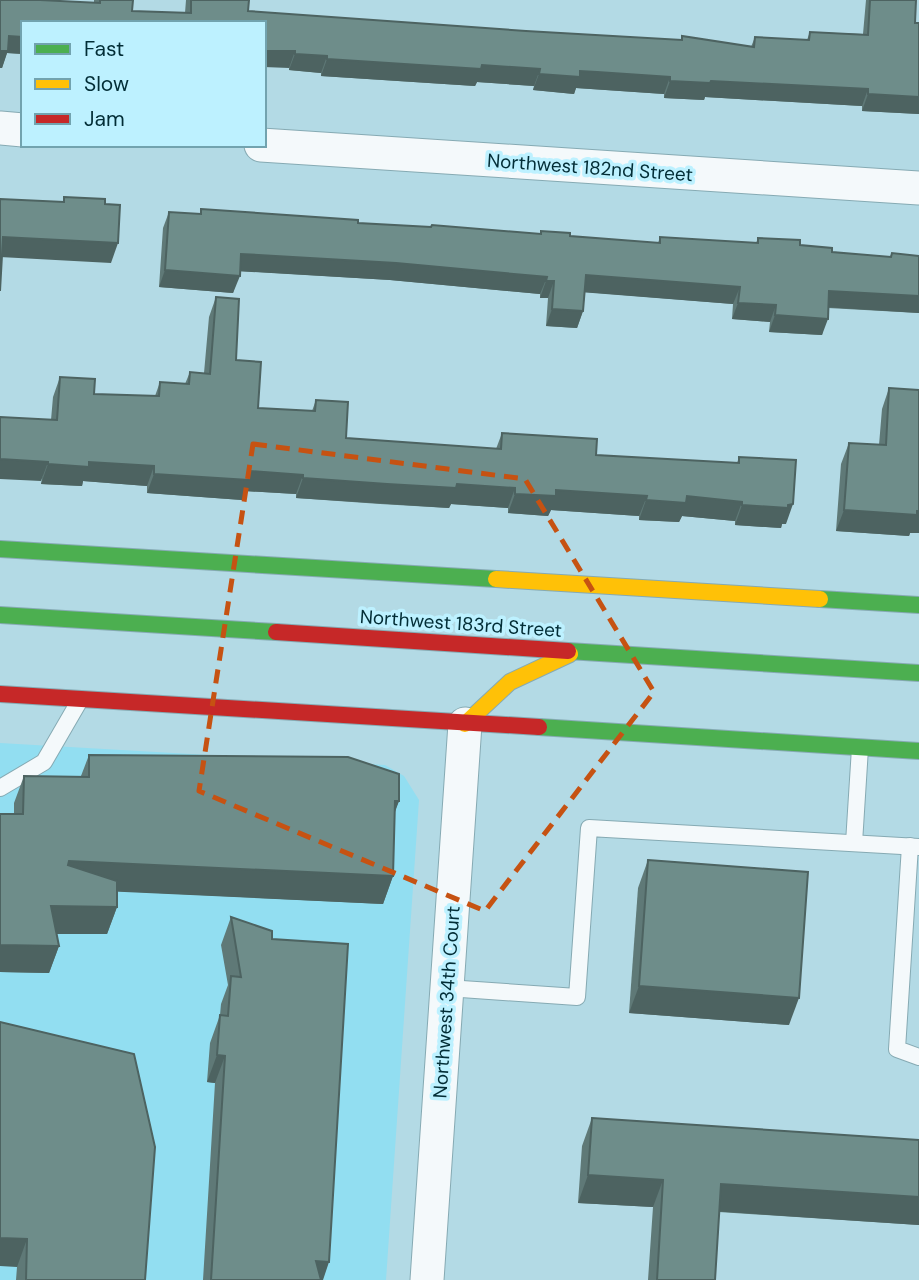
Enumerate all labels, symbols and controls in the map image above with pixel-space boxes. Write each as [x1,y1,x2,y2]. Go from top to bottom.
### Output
legend [21,21,266,147]
text: Fast [84,35,124,63]
text: Slow [84,70,129,98]
text: Jam [84,105,125,133]
street label: Northwest 182nd Street [486,148,694,187]
street label: Northwest 183rd Street [359,604,563,643]
street label: Northwest 34th Court [427,905,466,1099]

